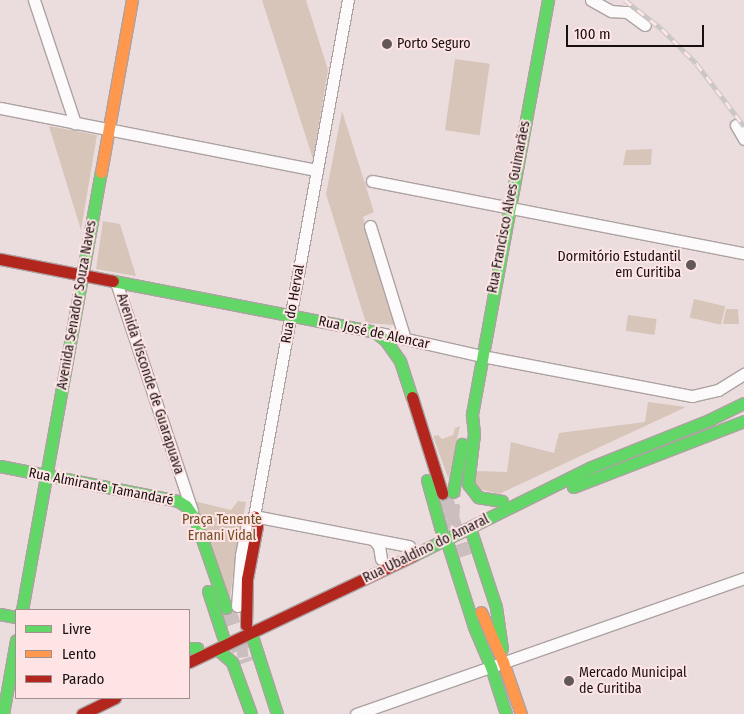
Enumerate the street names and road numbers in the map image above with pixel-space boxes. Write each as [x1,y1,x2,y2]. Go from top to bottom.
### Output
street label: Rua Francisco Alves Guimarães [484,119,534,295]
street label: Avenida Senador Souza Naves [54,219,100,391]
street label: Rua do Herval [278,263,308,345]
street label: Avenida Visconde de Guarapuava [113,291,187,477]
street label: Rua José de Alencar [317,313,431,353]
street label: Rua Almirante Tamandaré [27,465,175,509]
street label: Rua Ubaldino do Amaral [360,511,492,587]

